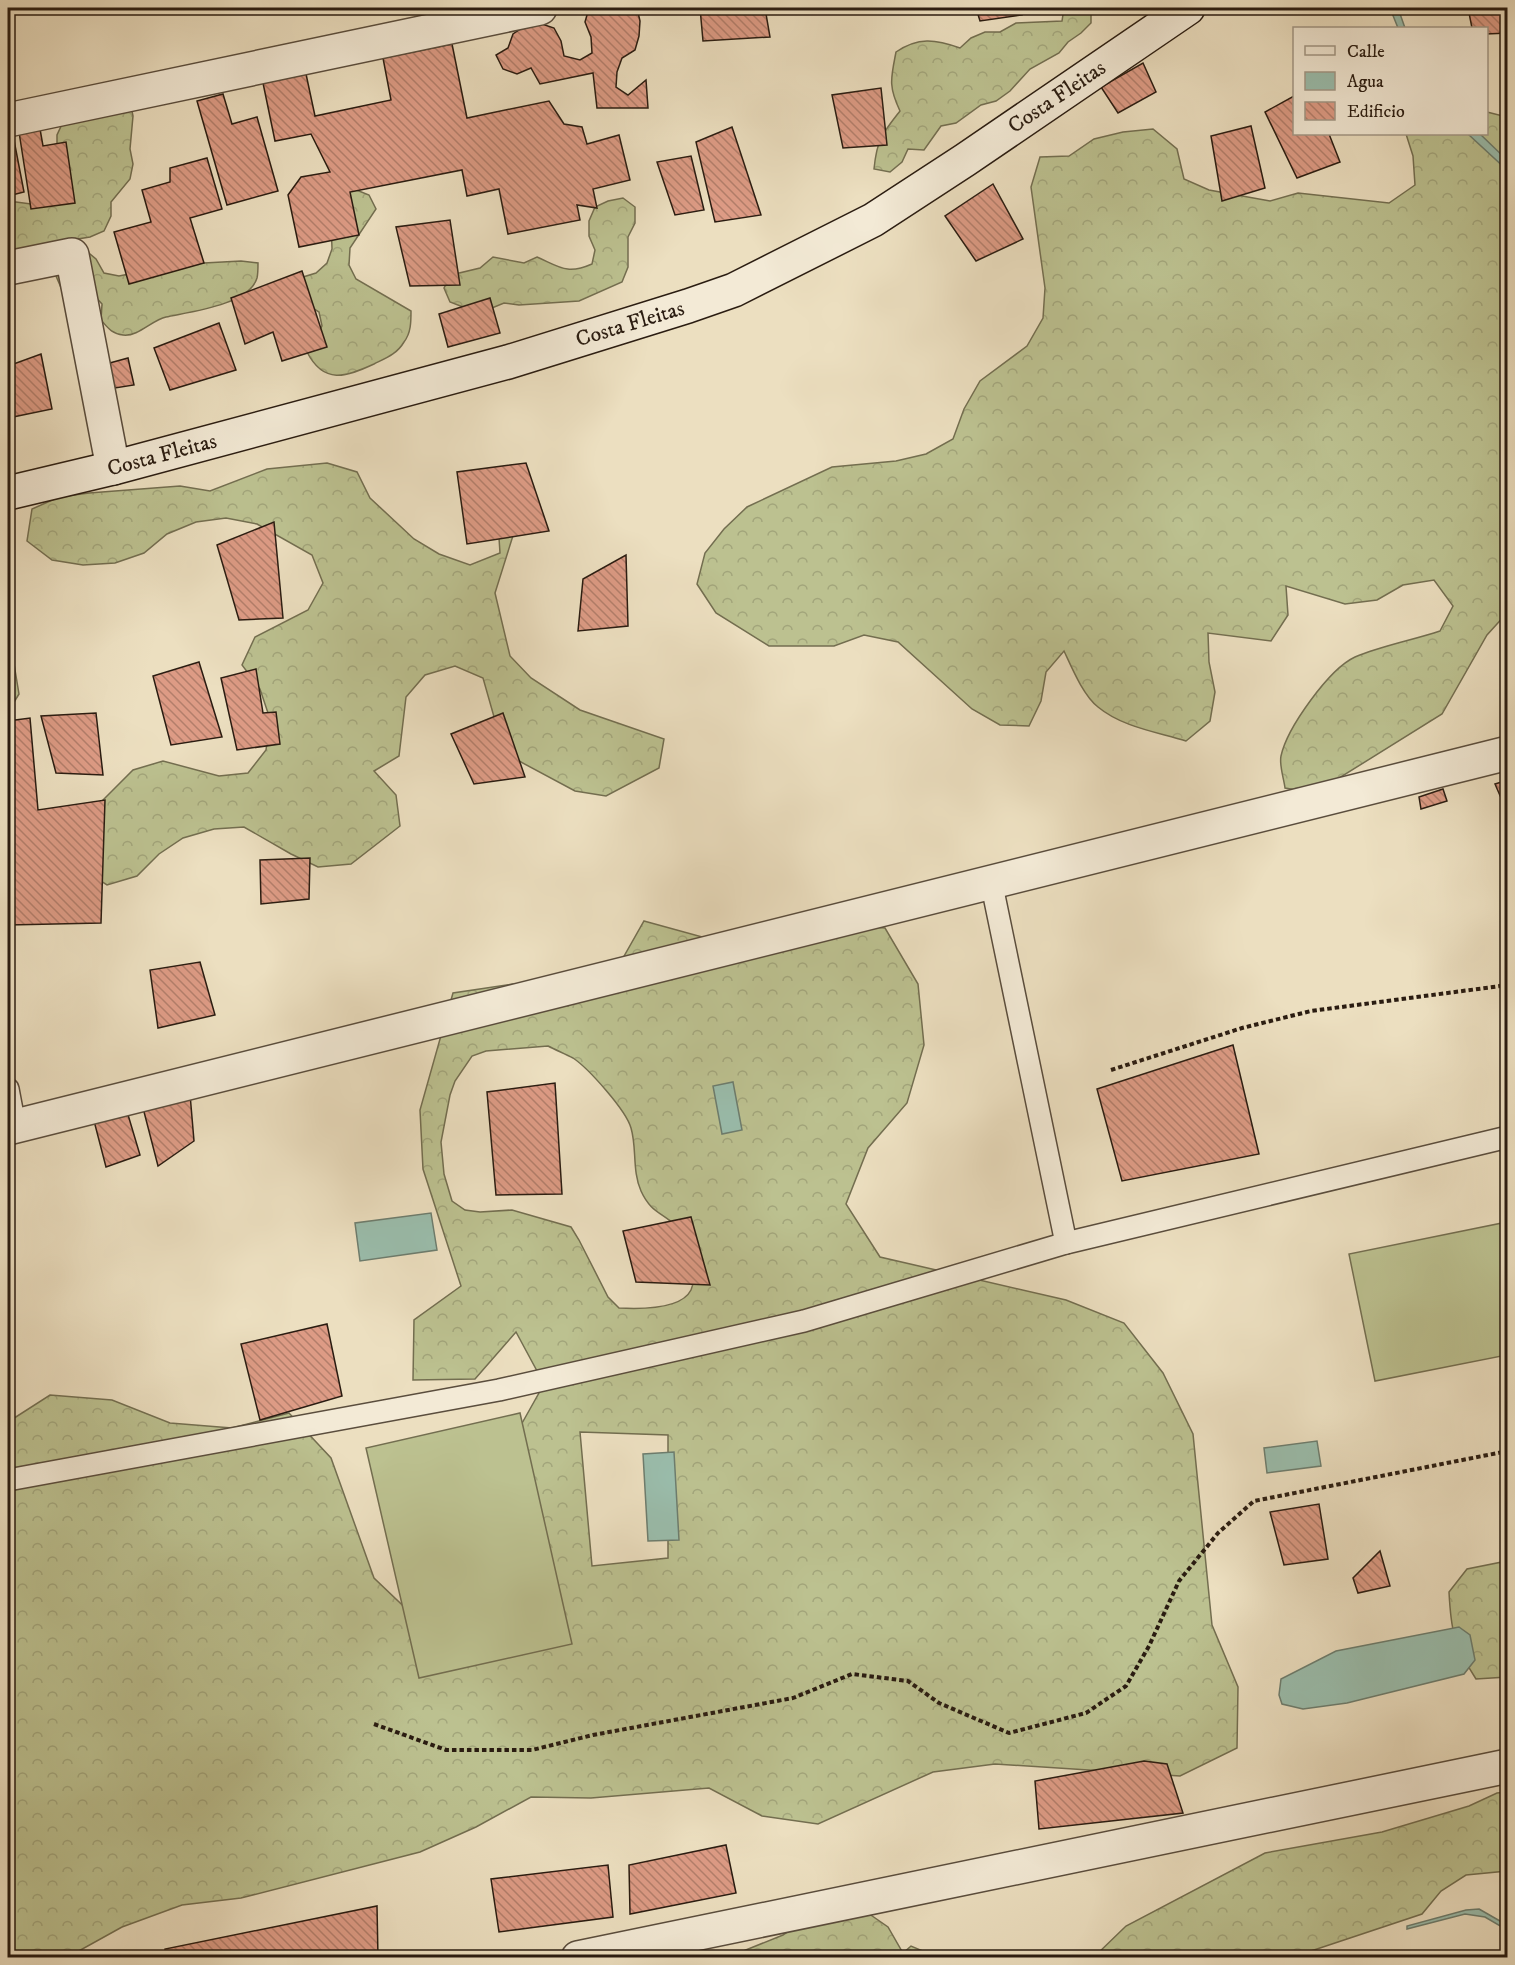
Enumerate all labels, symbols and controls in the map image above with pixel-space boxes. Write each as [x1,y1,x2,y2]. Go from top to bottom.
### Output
legend [1293,27,1488,135]
text: Calle [1347,41,1385,63]
street label: Costa Fleitas [1003,54,1111,140]
text: Agua [1347,71,1384,93]
text: Edificio [1347,101,1405,123]
street label: Costa Fleitas [572,295,688,353]
street label: Costa Fleitas [104,427,220,483]

